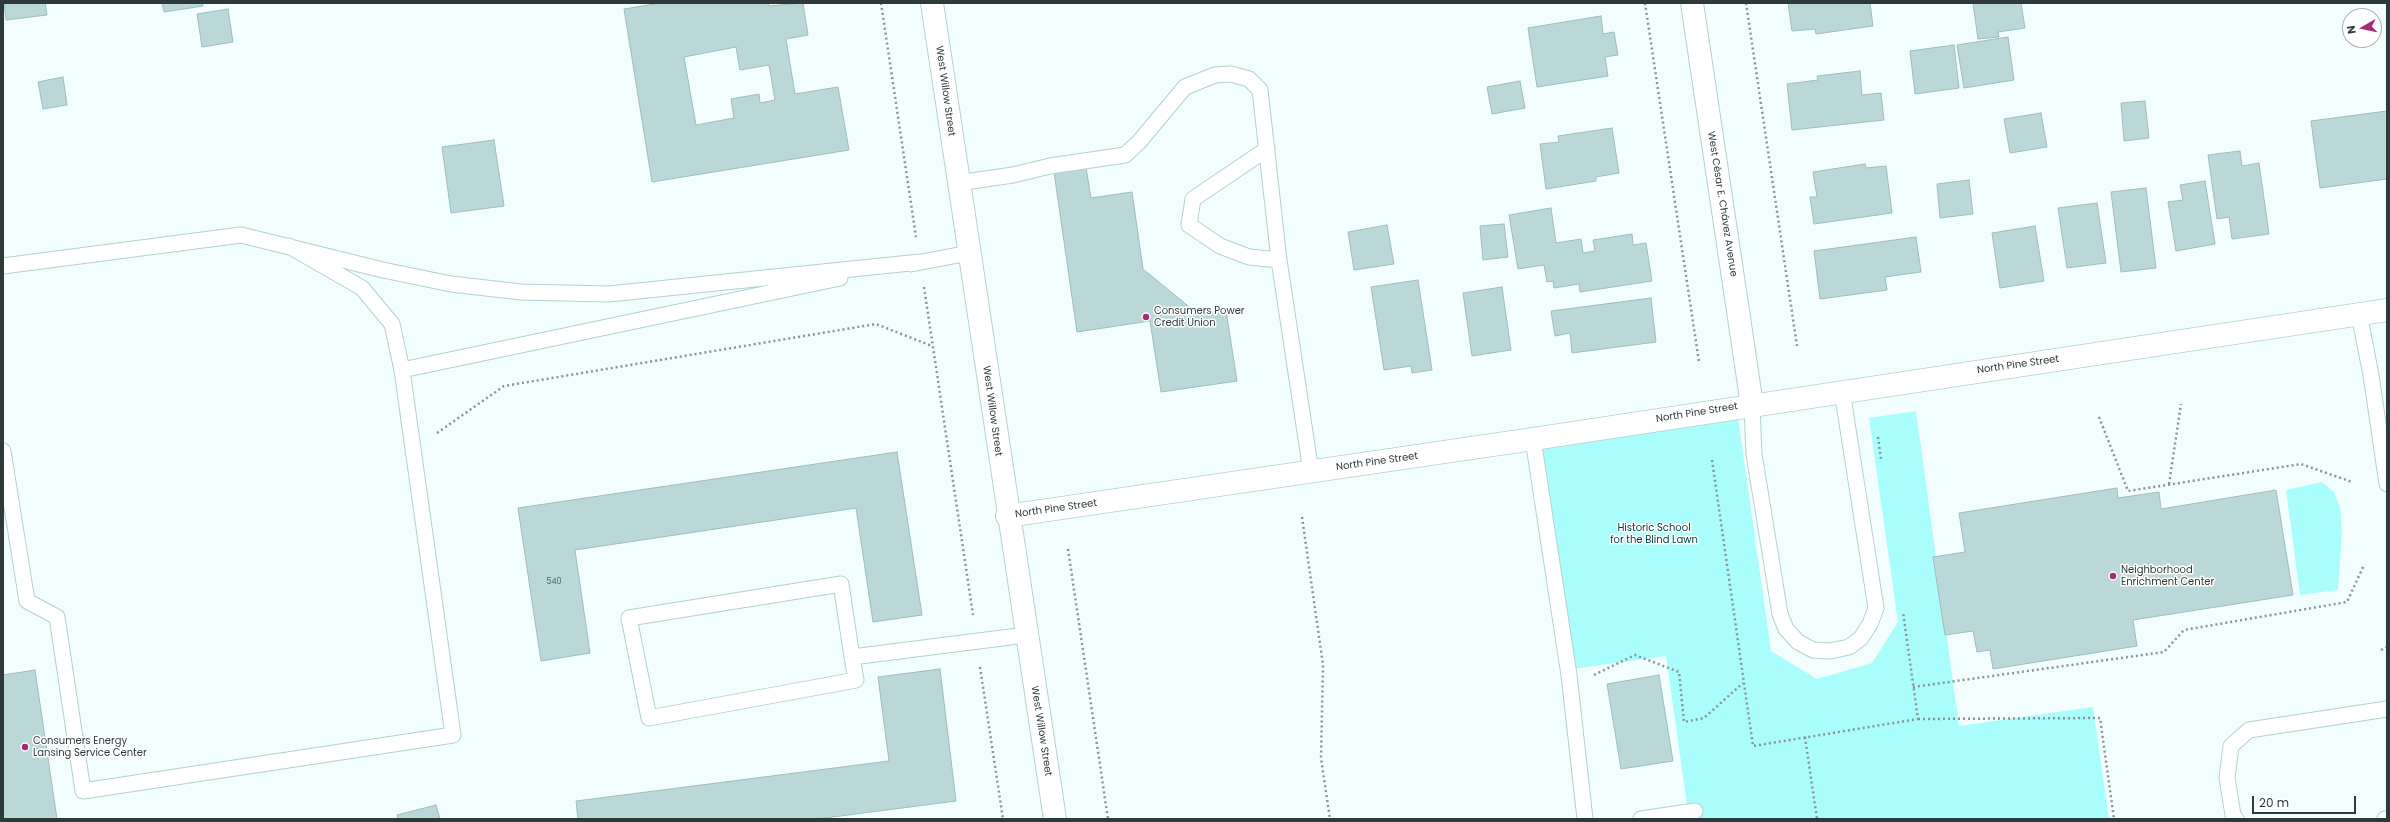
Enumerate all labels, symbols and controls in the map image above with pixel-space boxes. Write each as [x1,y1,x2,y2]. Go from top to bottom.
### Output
north arrow [2342,8,2382,48]
text: N [2343,24,2360,35]
street label: West Willow Street [933,45,957,137]
street label: West César E. Chávez Avenue [1705,130,1739,278]
place label: Consumers Power Credit Union [1154,305,1245,328]
marker: Consumers Power Credit Union [1141,312,1151,322]
street label: North Pine Street [1976,353,2060,377]
street label: West Willow Street [980,365,1004,457]
street label: North Pine Street [1655,401,1739,425]
street label: North Pine Street [1335,450,1419,474]
street label: North Pine Street [1014,497,1098,521]
park label: Historic School for the Blind Lawn [1610,522,1698,546]
place label: Neighborhood Enrichment Center [2121,564,2214,588]
marker: Neighborhood Enrichment Center [2108,571,2118,581]
house number: 540 [546,577,562,587]
street label: West Willow Street [1028,685,1054,777]
place label: Consumers Energy Lansing Service Center [33,735,147,758]
marker: Consumers Energy Lansing Service Center [20,742,30,752]
scale bar [2254,788,2358,814]
text: 20 m [2259,794,2289,811]

